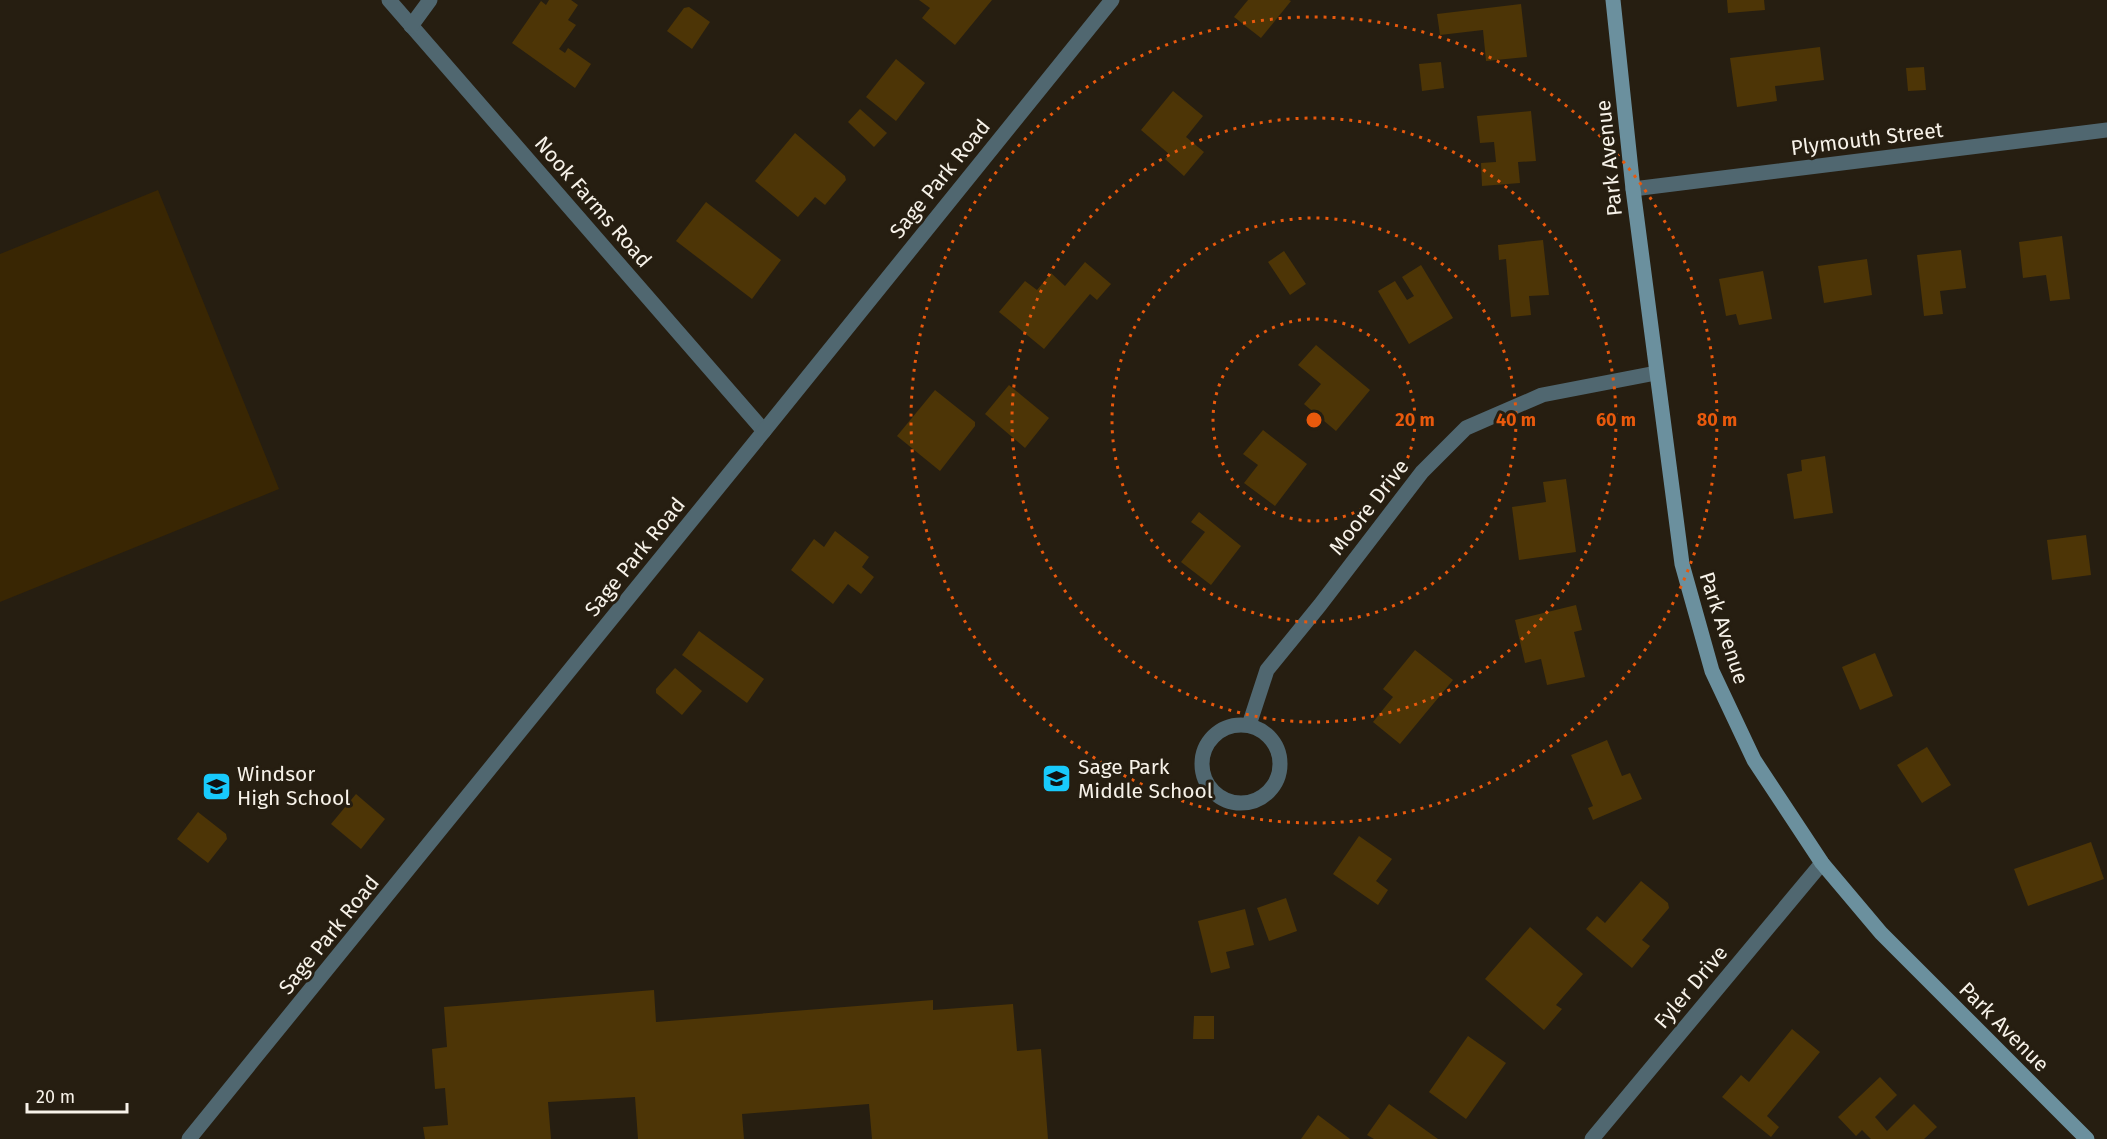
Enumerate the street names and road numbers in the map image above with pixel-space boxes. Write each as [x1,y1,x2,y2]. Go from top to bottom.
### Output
street label: Park Avenue [1590,99,1628,217]
street label: Sage Park Road [884,114,996,244]
street label: Plymouth Street [1789,117,1945,161]
street label: Nook Farms Road [529,131,657,273]
street label: Moore Drive [1323,454,1415,560]
street label: Sage Park Road [579,492,691,622]
street label: Park Avenue [1694,569,1754,687]
street label: Sage Park Road [273,870,385,1000]
street label: Fyler Drive [1649,940,1733,1034]
street label: Park Avenue [1954,977,2054,1077]

